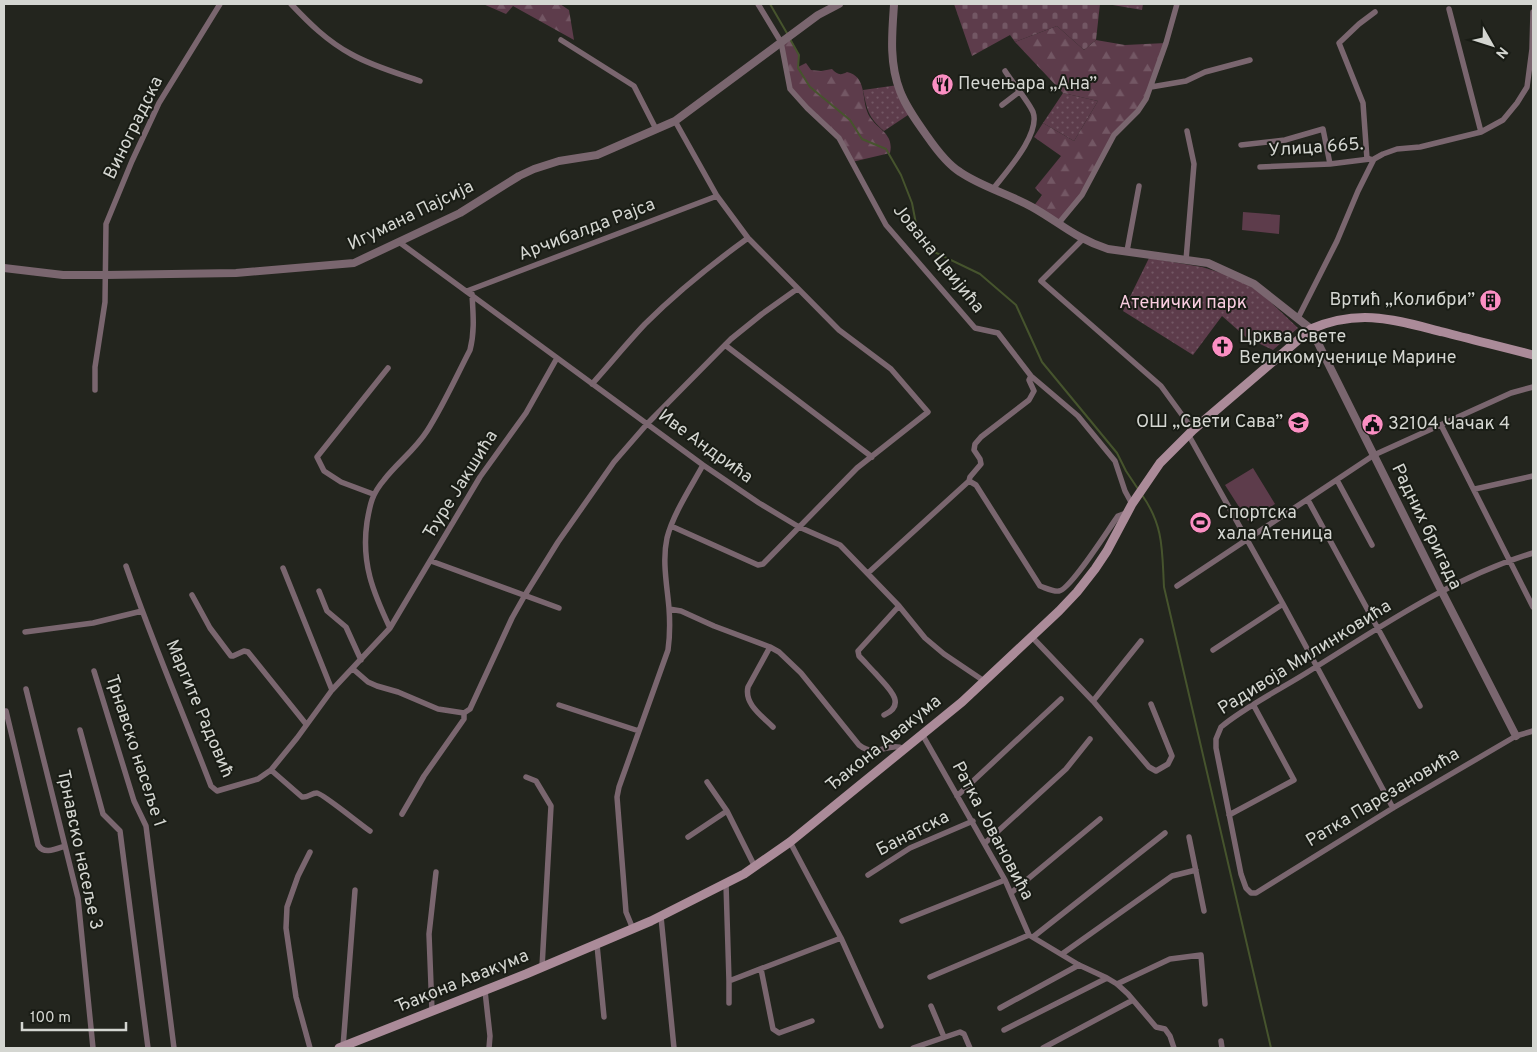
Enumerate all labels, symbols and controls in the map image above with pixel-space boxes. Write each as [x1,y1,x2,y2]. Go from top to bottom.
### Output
north arrow [1467,20,1517,70]
text: N [1491,43,1511,61]
restaurant icon: Печењара „Ана” [930,72,954,96]
street label: Виноградска [99,73,169,183]
place label: Печењара „Ана” [958,73,1097,96]
street label: Улица 665. [1268,133,1364,163]
street label: Игумана Пајсија [344,176,478,256]
street label: Арчибалда Рајса [515,193,659,267]
street label: Јована Цвијића [887,200,989,318]
building icon: Вртић „Колибри” [1479,288,1503,312]
place label: Вртић „Колибри” [1329,289,1475,312]
park label: Атенички парк [1119,292,1247,315]
place label: Црква Свете Великомученице Марине [1239,326,1456,370]
church icon: Црква Свете Великомученице Марине [1211,335,1235,359]
street label: Иве Андрића [653,405,757,489]
school or university icon: ОШ „Свети Сава” [1287,410,1311,434]
place label: ОШ „Свети Сава” [1136,411,1283,434]
public building icon: 32104 Чачак 4 [1360,412,1384,436]
place label: 32104 Чачак 4 [1388,413,1510,436]
street label: Ђуре Јакшића [418,426,504,544]
street label: Радних бригада [1386,460,1466,594]
place label: Спортска хала Атеница [1217,502,1332,546]
sports icon: Спортска хала Атеница [1189,511,1213,535]
street label: Радивоја Милинковића [1214,595,1396,721]
street label: Маргите Радовић [159,636,239,782]
street label: Трнавско насеље 1 [100,672,170,830]
street label: Ђакона Авакума [821,690,947,798]
street label: Ратка Парезановића [1302,743,1464,853]
street label: Ратка Јовановића [946,758,1038,904]
street label: Трнавско насеље 3 [51,768,107,932]
street label: Банатска [873,806,953,862]
street label: Ђакона Авакума [392,945,532,1019]
scale bar [22,1000,126,1032]
text: 100 m [30,1009,71,1028]

